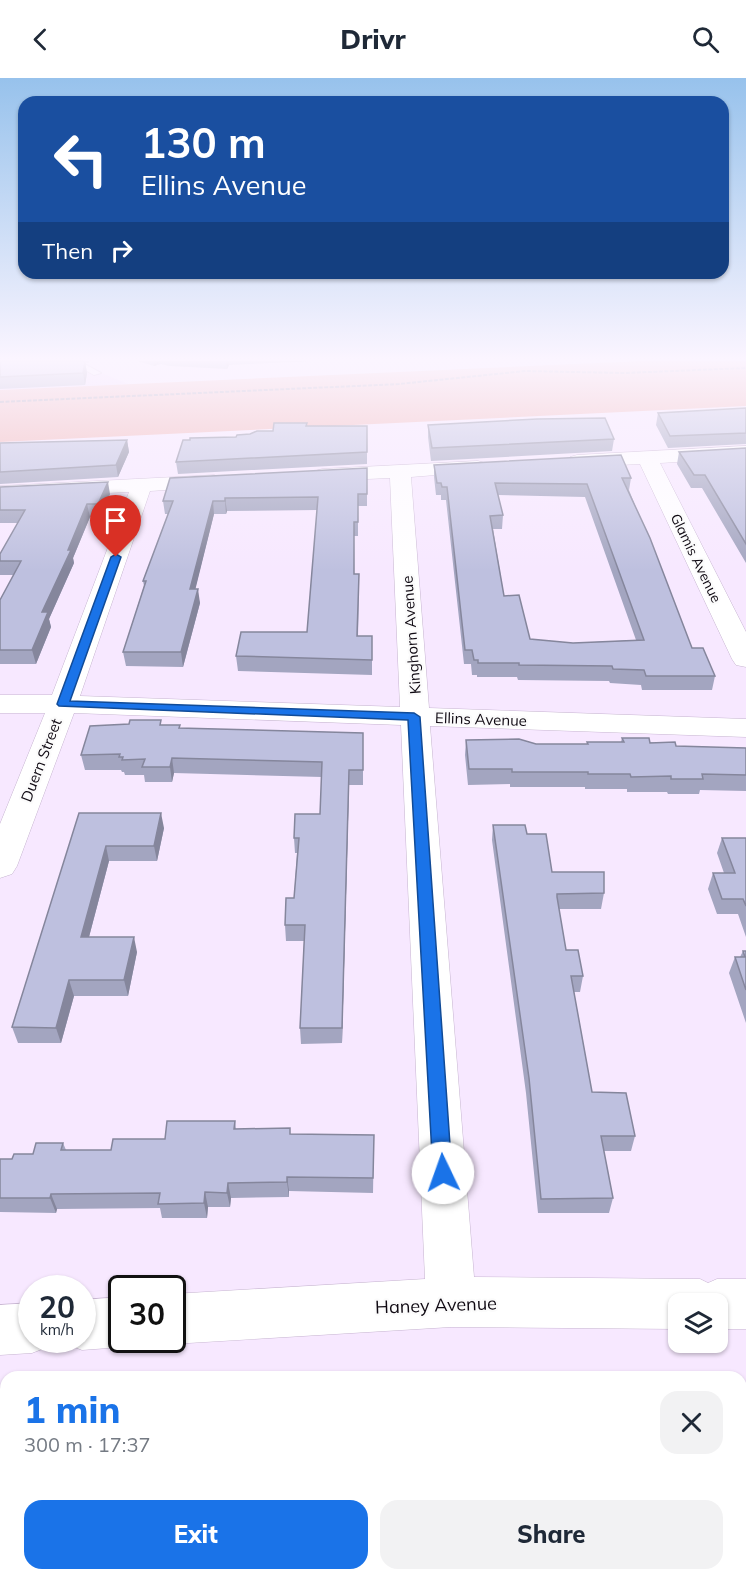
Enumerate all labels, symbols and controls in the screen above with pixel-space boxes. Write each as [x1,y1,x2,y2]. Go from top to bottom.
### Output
text: Drivr [340,22,406,56]
icon: back [24,23,57,56]
icon: search [689,23,722,56]
text: 130 m [141,116,266,169]
icon: left [42,120,120,198]
text: Ellins Avenue [141,168,306,202]
icon: right [105,234,138,267]
text: Then [42,237,93,265]
pin [90,495,141,557]
icon: arrive [99,504,132,537]
street label: Glamis Avenue [667,510,725,606]
street label: Kinghorn Avenue [397,575,425,695]
street label: Ellins Avenue [435,708,527,730]
street label: Duern Street [16,716,66,804]
position arrow [411,1141,475,1205]
speed limit sign: 30 [108,1275,186,1353]
text: 20 [39,1288,75,1326]
street label: Haney Avenue [375,1291,497,1319]
map controls [668,1293,728,1353]
button: layers [668,1293,728,1353]
text: km/h [40,1320,74,1339]
text: 1 min [24,1387,120,1432]
button: close [660,1391,723,1454]
text: 300 m · 17:37 [24,1432,150,1457]
button: Exit [24,1500,368,1569]
button: Share [380,1500,723,1569]

